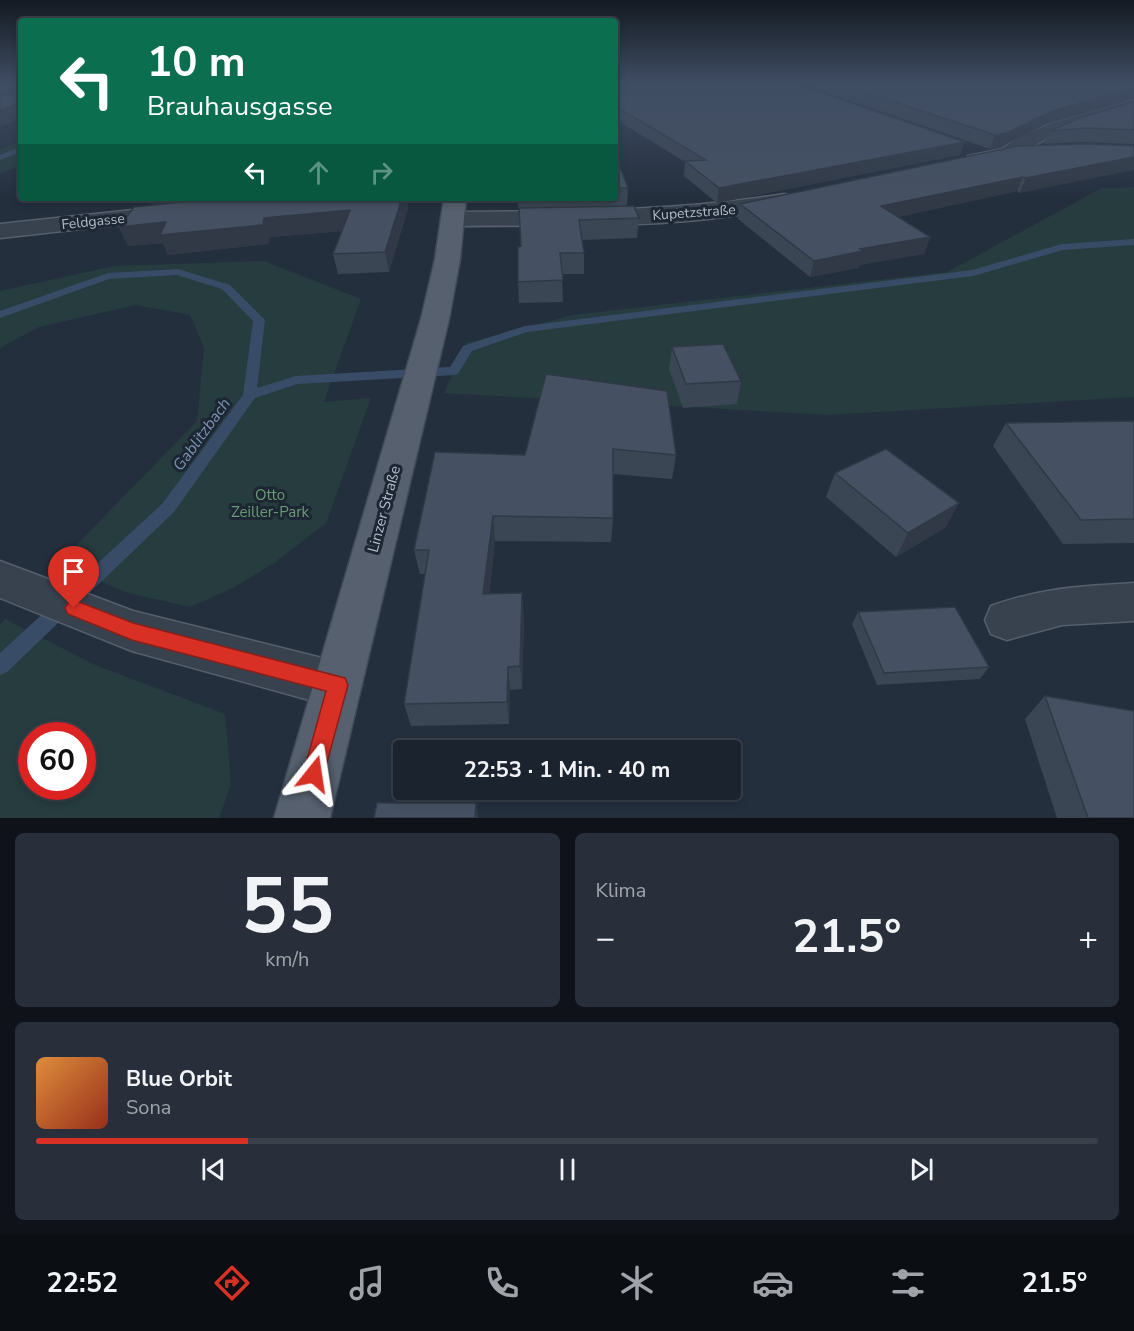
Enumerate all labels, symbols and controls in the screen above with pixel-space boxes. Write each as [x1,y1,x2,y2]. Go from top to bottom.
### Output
text: 10 m [147,34,246,91]
icon: left [48,42,126,120]
text: Brauhausgasse [147,88,333,125]
icon: left [239,156,272,189]
icon: ahead [302,156,335,189]
icon: right [365,156,398,189]
street label: Kupetzstraße [652,200,736,225]
street label: Feldgasse [60,209,126,234]
water label: Gablitzbach [168,394,236,476]
street label: Linzer Straße [363,463,405,555]
park label: Otto Zeiller-Park [231,485,310,522]
pin [48,546,99,608]
icon: arrive [57,555,90,588]
speed limit sign: 60 [18,722,96,800]
position arrow [282,742,346,806]
text: 22:53 · 1 Min. · 40 m [464,755,670,785]
text: 55 [240,853,334,960]
text: Klima [596,877,646,904]
text: 21.5° [792,907,901,968]
text: − [596,916,615,961]
text: + [1078,916,1098,961]
text: km/h [265,946,309,973]
text: Blue Orbit [126,1064,232,1094]
text: Sona [126,1094,171,1121]
icon: previous [197,1153,230,1186]
icon: pause [551,1153,584,1186]
icon: next [905,1153,938,1186]
icon: directions [211,1262,253,1304]
icon: music [346,1262,388,1304]
icon: phone [481,1262,523,1304]
icon: climate [616,1262,658,1304]
icon: car [752,1262,794,1304]
icon: filters [887,1262,929,1304]
text: 22:52 [47,1265,118,1302]
text: 21.5° [1022,1265,1087,1302]

